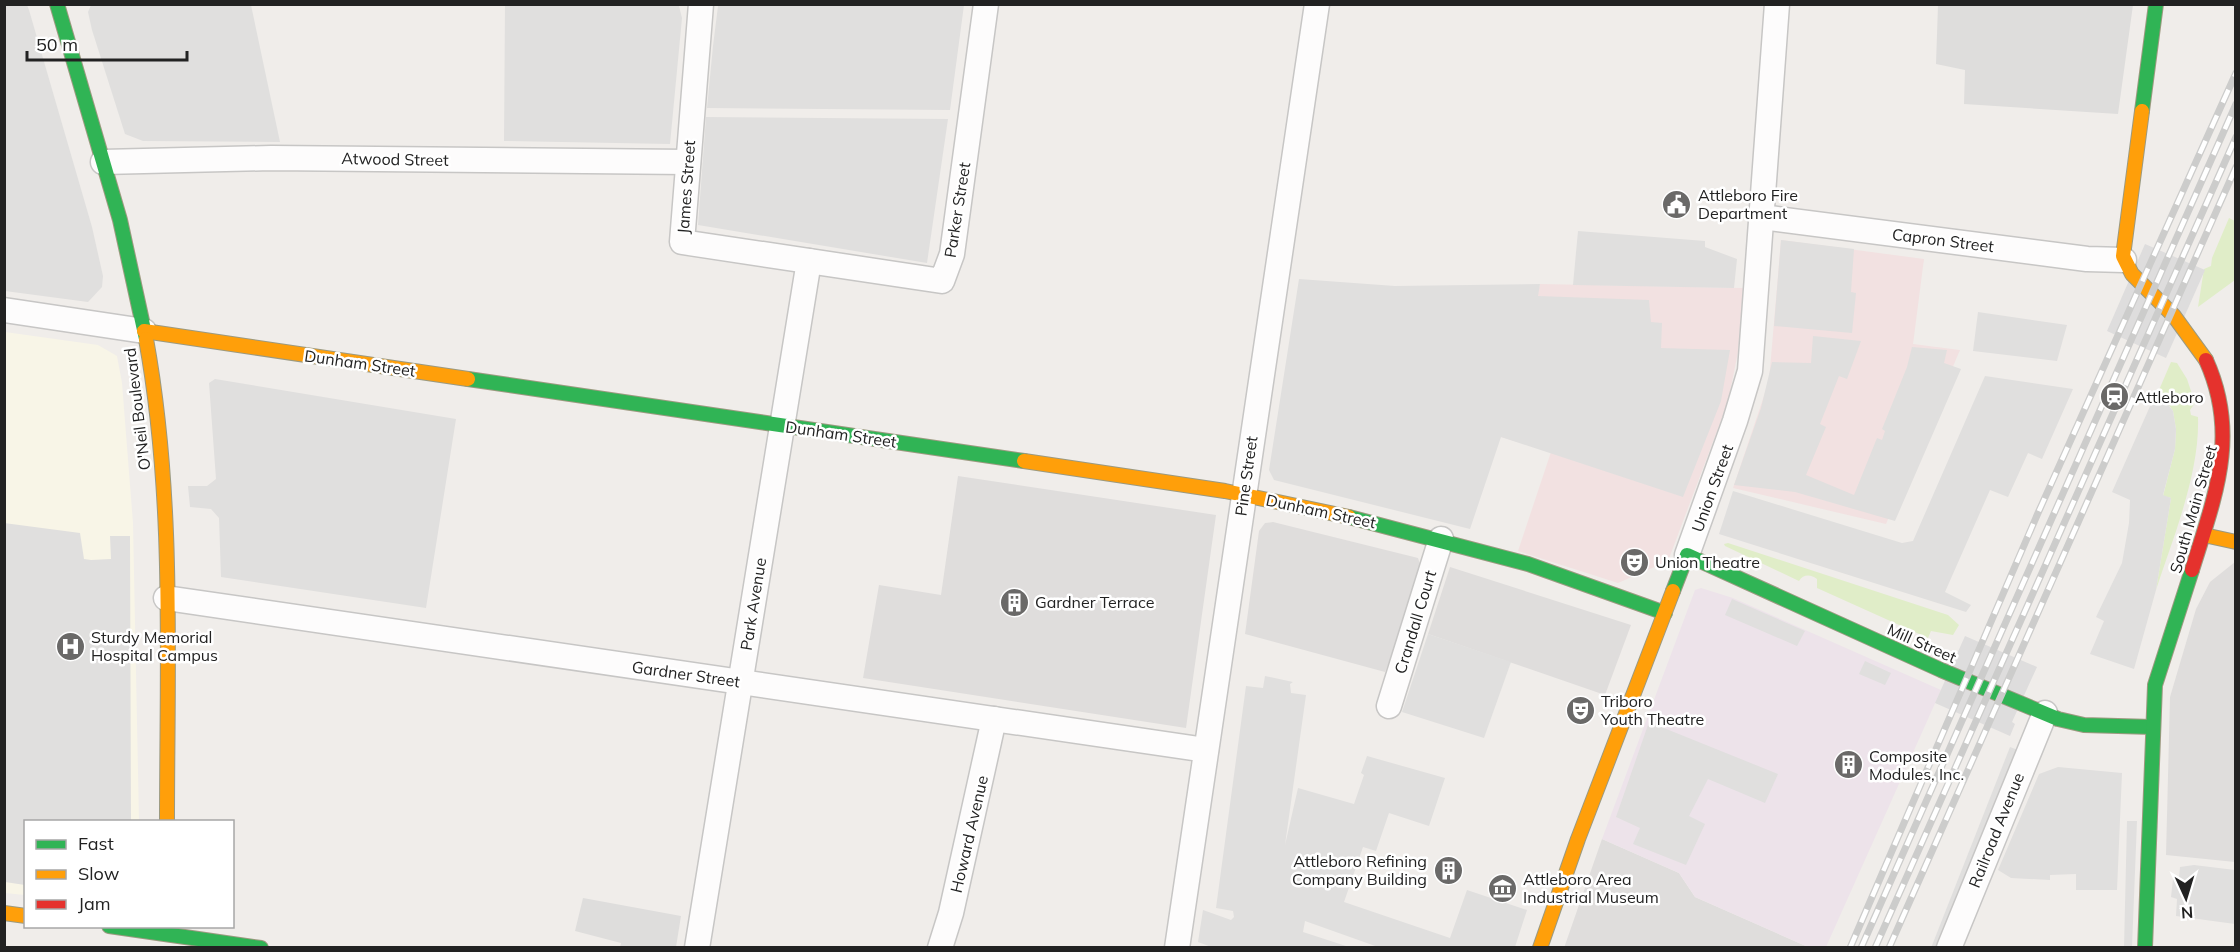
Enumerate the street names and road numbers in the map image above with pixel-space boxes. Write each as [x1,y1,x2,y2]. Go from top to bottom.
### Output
street label: James Street [673,139,699,235]
street label: Atwood Street [341,148,449,170]
street label: Parker Street [940,160,974,259]
street label: Capron Street [1891,224,1995,256]
street label: Dunham Street [303,345,417,381]
street label: O'Neil Boulevard [120,347,154,471]
street label: Dunham Street [784,416,898,452]
street label: Pine Street [1230,434,1262,517]
street label: Union Street [1687,441,1737,535]
street label: South Main Street [2165,442,2221,575]
street label: Dunham Street [1264,490,1378,533]
street label: Park Avenue [736,556,770,652]
street label: Crandall Court [1390,567,1440,676]
street label: Mill Street [1884,619,1960,667]
street label: Gardner Street [631,657,742,692]
street label: Railroad Avenue [1964,770,2028,890]
street label: Howard Avenue [946,773,992,895]

